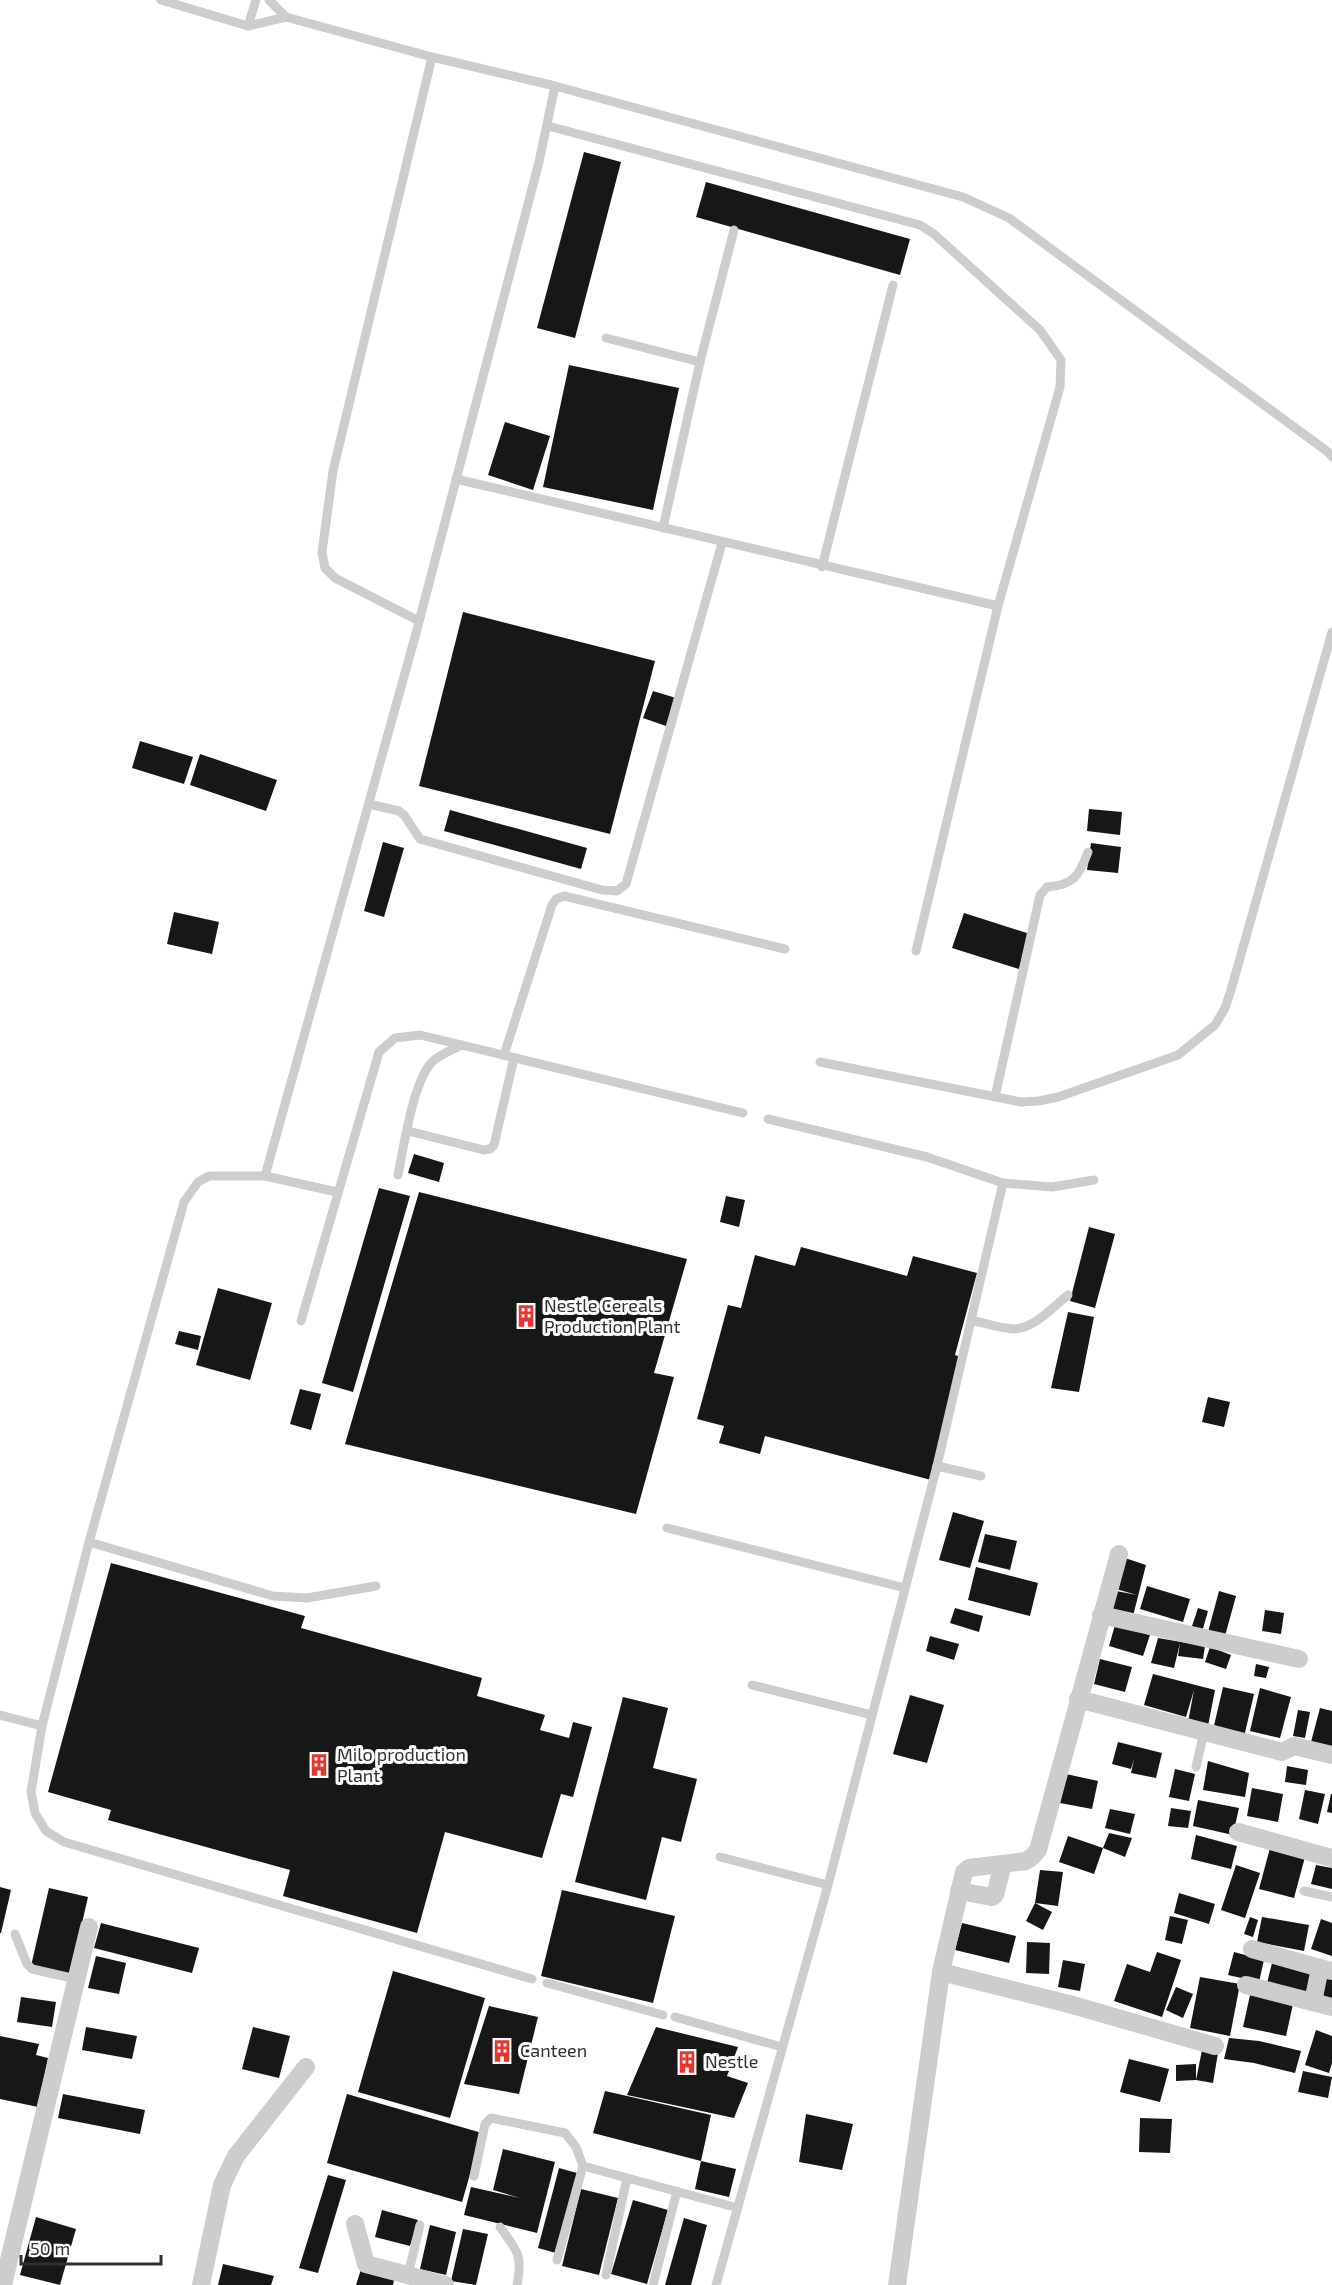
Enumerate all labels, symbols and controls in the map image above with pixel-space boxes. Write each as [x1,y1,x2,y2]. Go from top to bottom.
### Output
place label: Nestle Cereals Production Plant [544,1294,681,1337]
building icon: Nestle Cereals Production Plant [513,1303,539,1329]
place label: Milo production Plant [337,1743,466,1786]
building icon: Milo production Plant [306,1752,332,1778]
building icon: Canteen [489,2038,515,2064]
place label: Canteen [520,2039,587,2061]
building icon: Nestle [674,2049,700,2075]
place label: Nestle [705,2050,758,2072]
scale bar [21,2228,160,2266]
text: 50 m [30,2237,70,2259]

